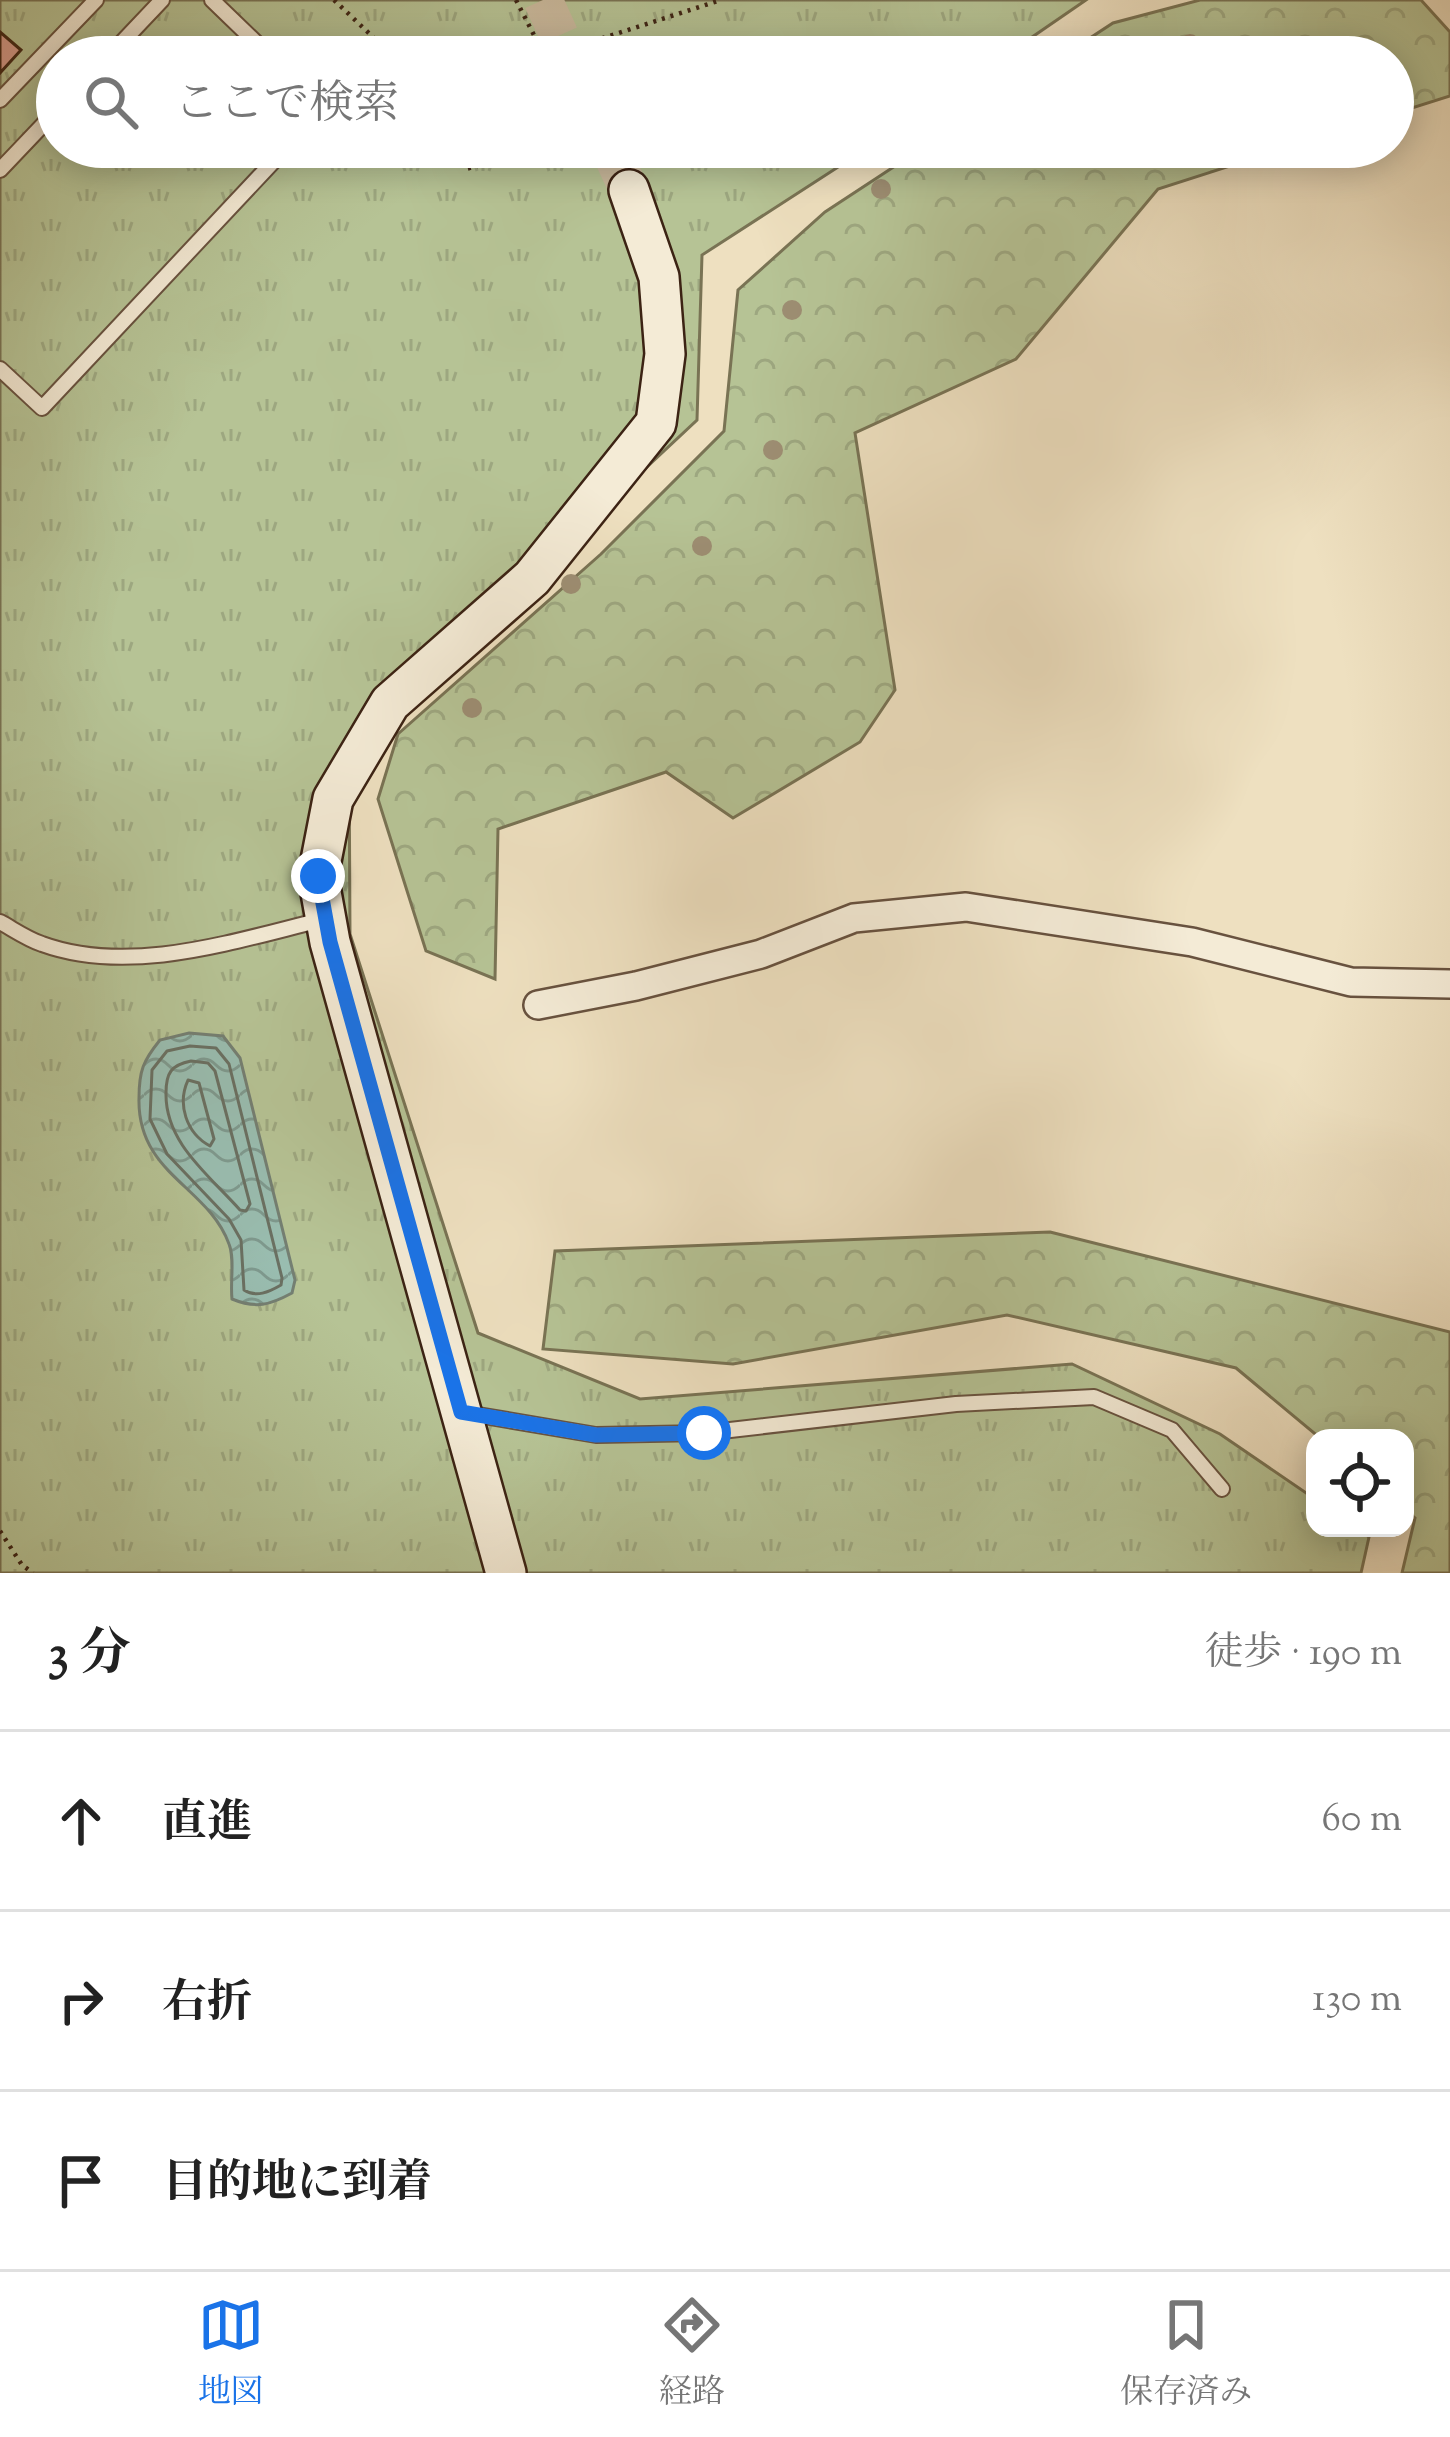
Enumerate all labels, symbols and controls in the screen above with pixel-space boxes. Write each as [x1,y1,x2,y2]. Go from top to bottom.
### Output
search box [36,36,1414,168]
icon: search [78,69,144,135]
text: ここで検索 [174,74,399,139]
route end [291,849,345,903]
route start [677,1406,731,1460]
map controls [1306,1429,1414,1537]
button: locate [1306,1429,1414,1537]
text: 3 分 [48,1620,130,1693]
text: 徒歩 · 190 m [1205,1627,1402,1683]
icon: ahead [48,1788,114,1854]
text: 直進 [162,1793,252,1858]
text: 60 m [1321,1793,1402,1849]
icon: right [48,1968,114,2034]
text: 右折 [162,1973,252,2038]
text: 130 m [1312,1973,1402,2029]
icon: arrive [48,2148,114,2214]
text: 目的地に到着 [162,2153,432,2218]
tab: 地図 [198,2292,264,2418]
tab: 経路 [659,2292,725,2418]
tab: 保存済み [1120,2292,1252,2418]

